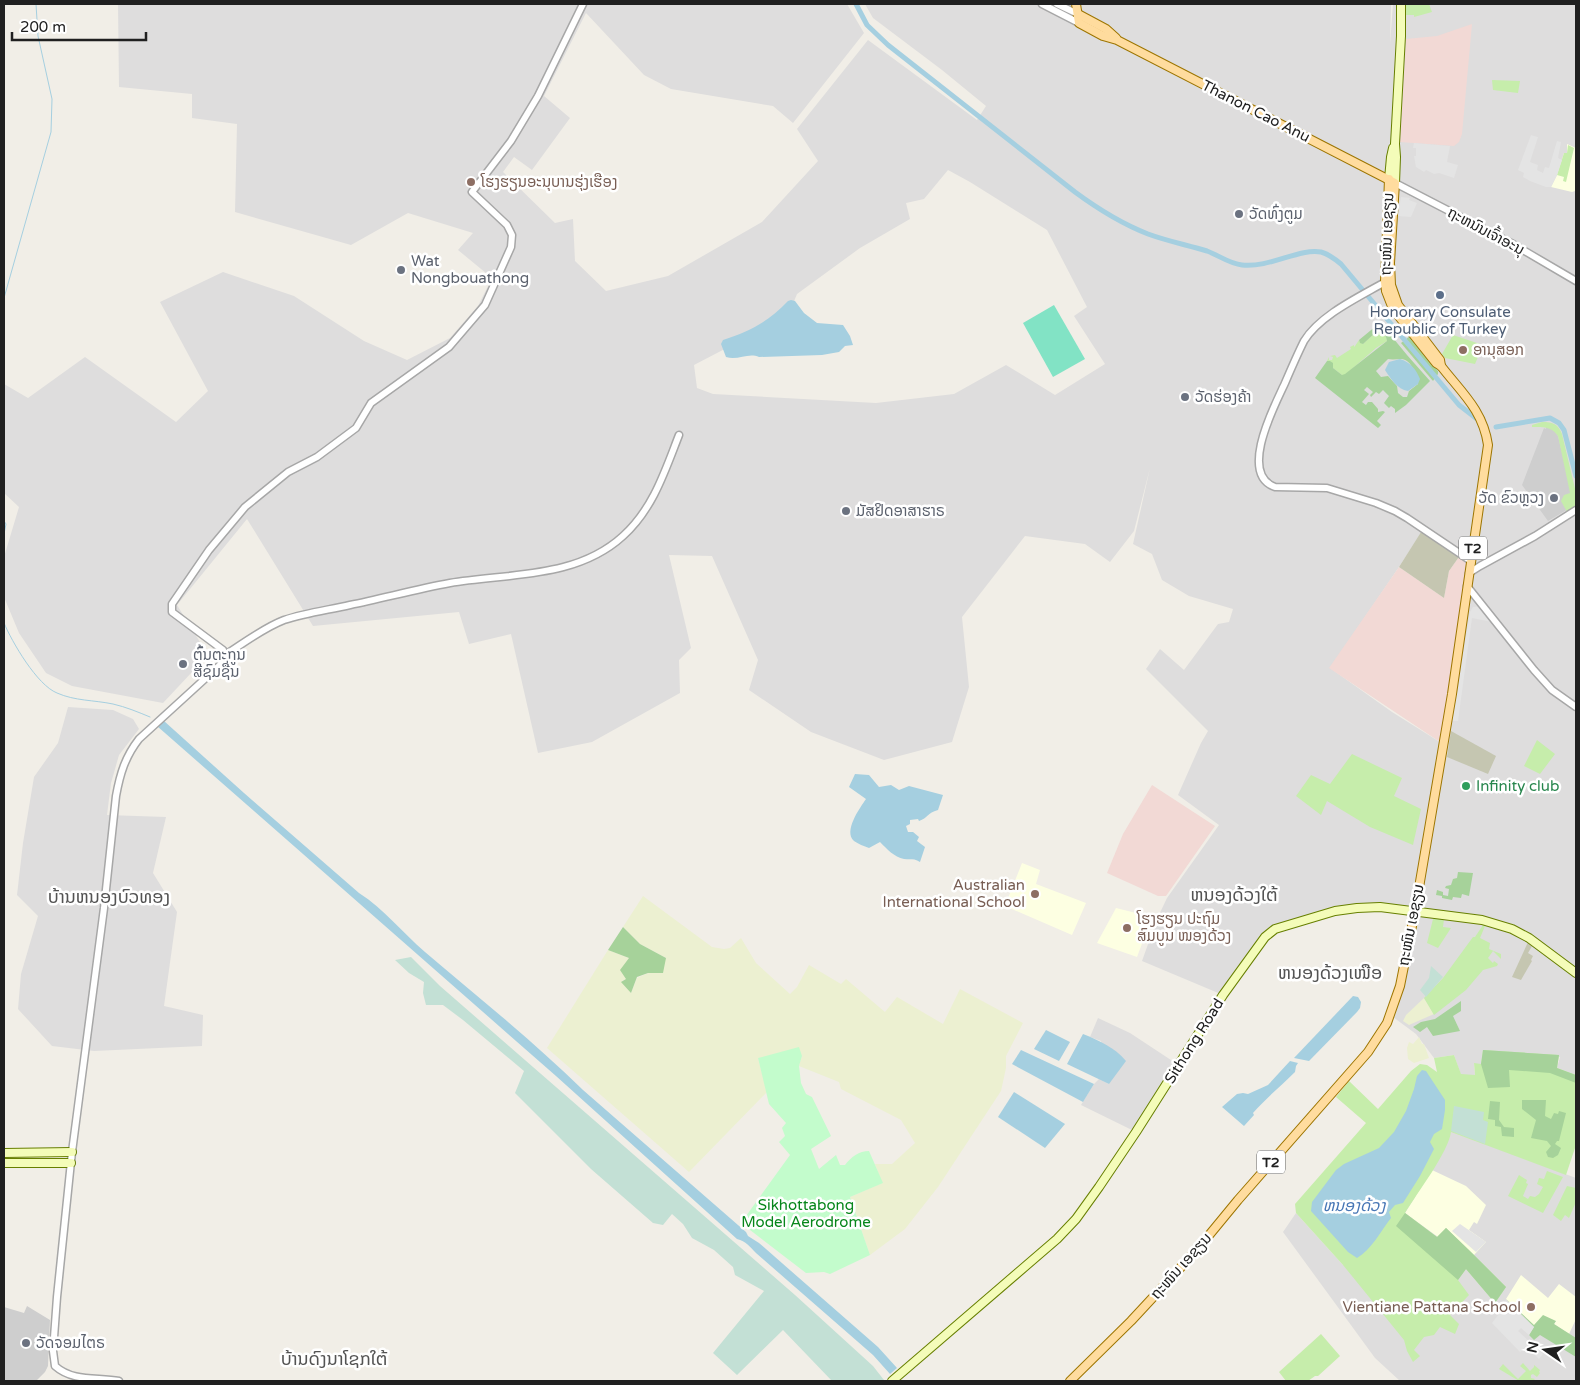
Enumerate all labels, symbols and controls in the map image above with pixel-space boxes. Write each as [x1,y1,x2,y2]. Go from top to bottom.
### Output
scale bar [12,10,146,42]
text: 200 m [20,18,66,36]
street label: Thanon Cao Anu [1199,76,1313,146]
place label: ໂຮງຮຽນອະນຸບານຮຸ່ງເຮືອງ [480,173,617,192]
marker: ໂຮງຮຽນອະນຸບານຮຸ່ງເຮືອງ [465,176,477,188]
street label: ຖະໜົນ ເອຊຽນ [1377,192,1398,276]
street label: ຖະຫນົນເຈົ້າອະນຸ [1444,201,1529,260]
place label: ວັດທົ່ງຕູມ [1249,203,1303,224]
marker: ວັດທົ່ງຕູມ [1233,208,1245,220]
place label: Wat Nongbouathong [411,252,529,287]
marker: Wat Nongbouathong [395,264,407,276]
marker: Honorary Consulate Republic of Turkey [1434,289,1446,301]
place label: Honorary Consulate Republic of Turkey [1369,303,1511,338]
place label: ອານຸສອກ [1473,341,1524,360]
marker: ອານຸສອກ [1457,344,1469,356]
place label: ວັດຮ່ອງຄ້າ [1195,388,1251,406]
marker: ວັດຮ່ອງຄ້າ [1179,391,1191,403]
place label: ວັດ ຂົວຫຼວງ [1479,489,1544,507]
marker: ວັດ ຂົວຫຼວງ [1548,492,1560,504]
place label: ມັສຢິດອາສາຮາຣ [856,502,945,520]
marker: ມັສຢິດອາສາຮາຣ [840,505,852,517]
road number: T2 [1459,536,1487,560]
place label: ຕົ້ນຕະກູນ ສີຊົມຊື່ນ [193,644,246,681]
marker: ຕົ້ນຕະກູນ ສີຊົມຊື່ນ [177,658,189,670]
place label: Infinity club [1476,777,1559,795]
marker: Infinity club [1460,780,1472,792]
place label: Australian International School [883,876,1025,911]
street label: ຖະໜົນ ເອຊຽນ [1394,883,1429,968]
district label: ຫນອງດ້ວງໃຕ້ [1190,884,1278,906]
district label: ບ້ານຫນອງບົວທອງ [48,886,170,908]
marker: Australian International School [1029,888,1041,900]
place label: ໂຮງຮຽນ ປະຖົມ ສົມບູນ ໜອງດ້ວງ [1136,910,1231,946]
marker: ໂຮງຮຽນ ປະຖົມ ສົມບູນ ໜອງດ້ວງ [1121,922,1133,934]
district label: ຫນອງດ້ວງເໜືອ [1278,962,1382,984]
street label: Sithong Road [1161,995,1227,1087]
road number: T2 [1257,1150,1285,1174]
park label: Sikhottabong Model Aerodrome [741,1196,871,1231]
water label: ຫນອງດ້ວງ [1323,1196,1386,1216]
street label: ຖະໜົນ ເອຊຽນ [1147,1229,1216,1304]
place label: Vientiane Pattana School [1342,1298,1521,1316]
marker: Vientiane Pattana School [1525,1301,1537,1313]
north arrow [1520,1325,1570,1375]
place label: ວັດຈອມໄຕຣ [36,1334,105,1352]
marker: ວັດຈອມໄຕຣ [20,1337,32,1349]
text: N [1523,1340,1542,1355]
district label: ບ້ານດົງນາໂຊກໃຕ້ [281,1348,387,1370]

